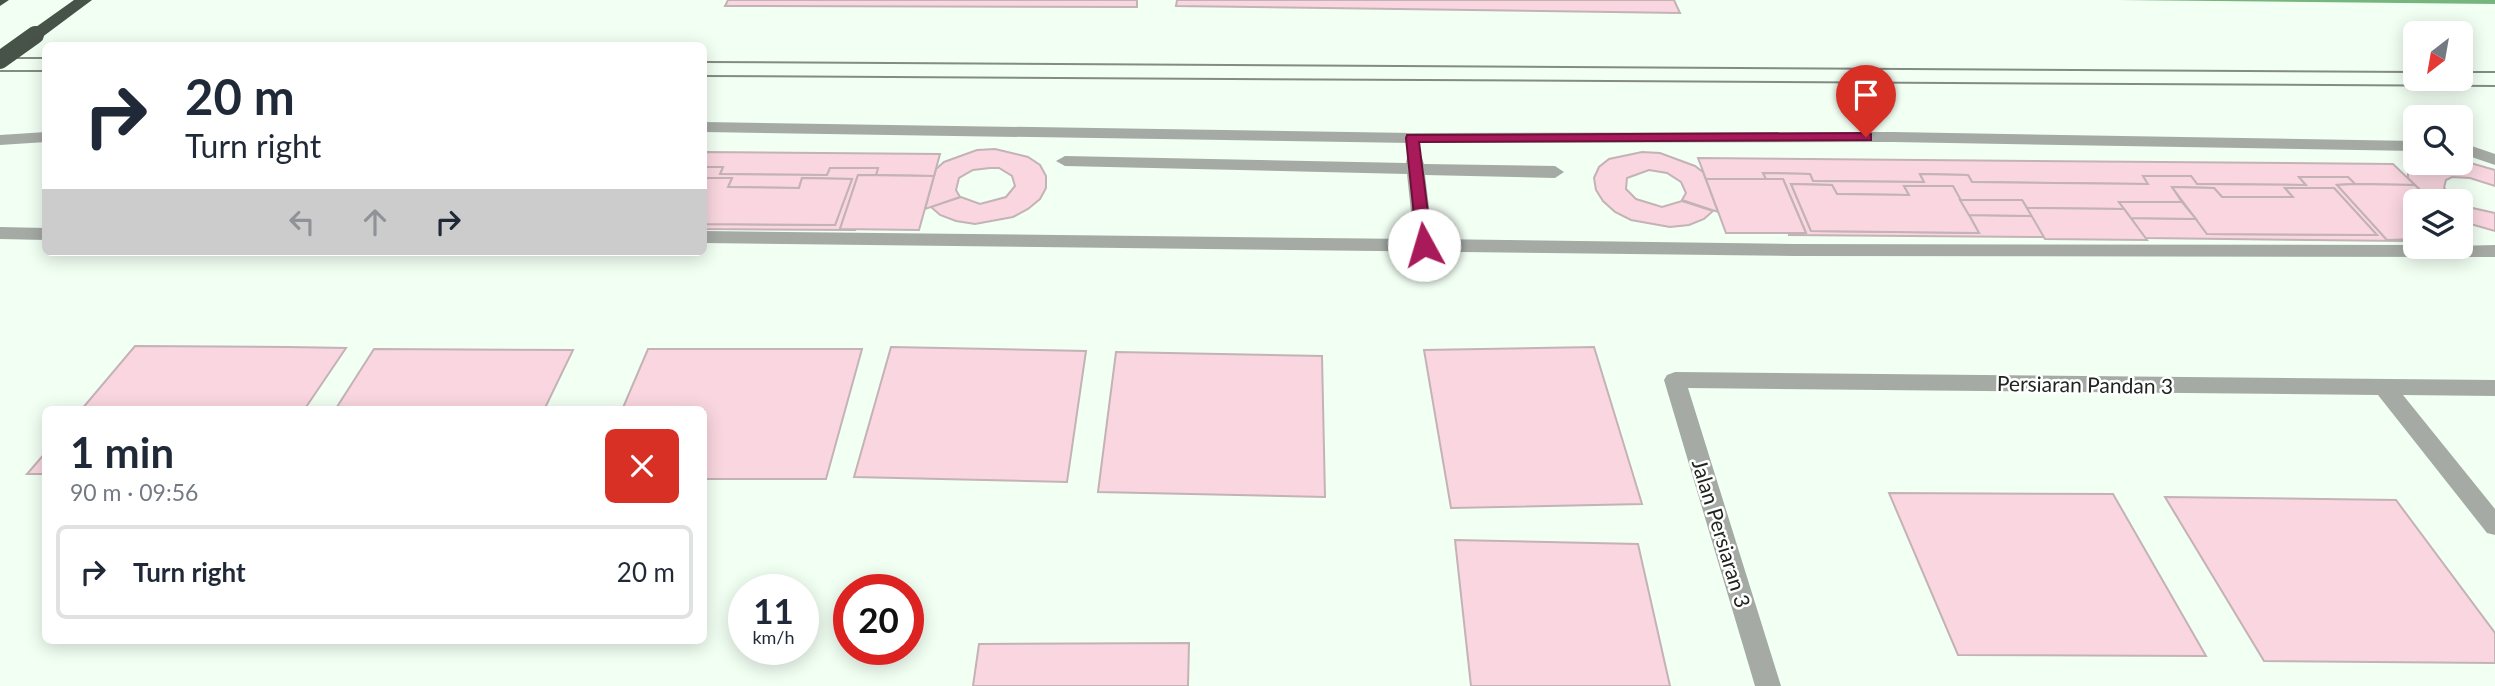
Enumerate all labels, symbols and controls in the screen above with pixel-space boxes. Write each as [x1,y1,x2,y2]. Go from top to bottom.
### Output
north arrow [2403,21,2473,91]
map controls [2403,21,2473,259]
pin [1836,65,1896,137]
text: 20 m [185,67,295,125]
icon: right [70,70,161,161]
icon: arrive [1847,76,1885,114]
button: search [2403,105,2473,175]
text: Turn right [185,126,321,165]
button: layers [2403,189,2473,259]
icon: left [283,203,321,241]
icon: ahead [356,203,394,241]
icon: right [429,203,467,241]
position arrow [1387,208,1461,282]
street label: Persiaran Pandan 3 [1997,370,2173,398]
text: 1 min [70,427,174,477]
button: close [605,429,679,503]
street label: Jalan Persiaran 3 [1688,456,1756,610]
text: 90 m · 09:56 [70,478,198,506]
icon: right [74,553,112,591]
text: Turn right [133,556,246,588]
text: 20 m [617,556,675,588]
speed limit sign: 20 [833,574,924,665]
text: 11 [753,589,794,631]
text: km/h [752,626,795,648]

